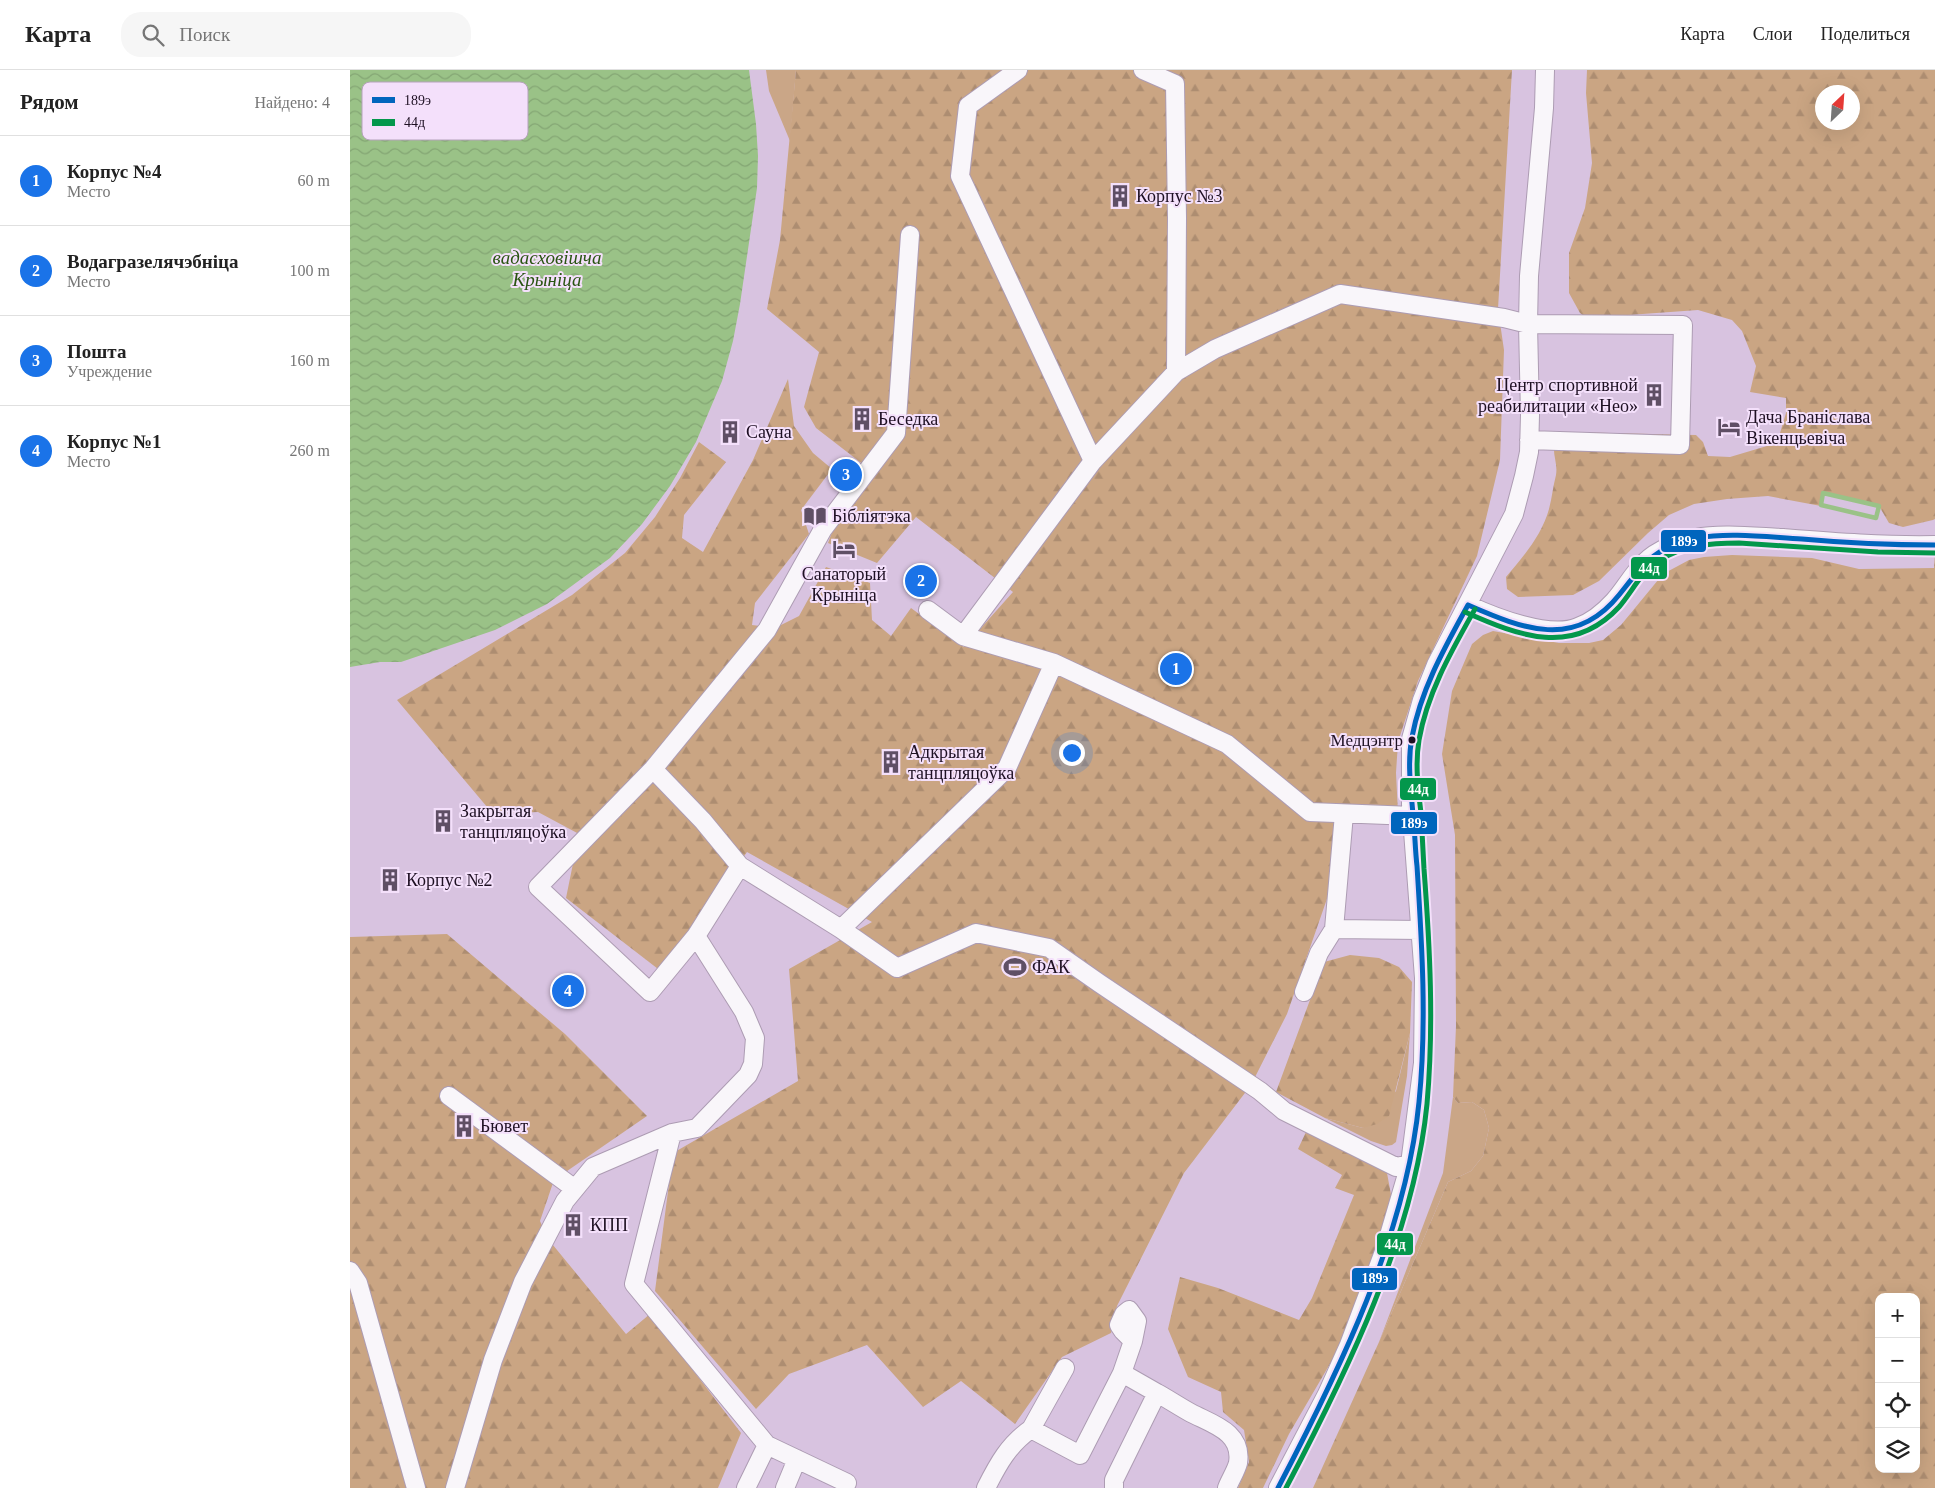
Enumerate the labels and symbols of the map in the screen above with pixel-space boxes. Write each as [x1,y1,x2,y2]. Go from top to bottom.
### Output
legend [362,82,528,140]
north arrow [1815,85,1860,130]
text: 189э [404,93,431,108]
text: 44д [404,115,425,130]
building icon: Корпус №3 [1107,183,1133,209]
place label: Корпус №3 [1136,186,1222,206]
water label: вадасховішча Крыніца [493,247,601,290]
place label: Центр спортивной реабилитации «Нео» [1478,375,1638,416]
building icon: Центр спортивной реабилитации «Нео» [1641,382,1667,408]
building icon: Беседка [849,406,875,432]
place label: Дача Браніслава Вікенцьевіча [1746,407,1870,448]
place label: Беседка [878,409,938,429]
hotel icon: Дача Браніслава Вікенцьевіча [1716,414,1742,440]
building icon: Сауна [717,419,743,445]
place label: Сауна [746,422,792,442]
pin: 3 [830,456,862,494]
library icon: Бібліятэка [802,503,828,529]
place label: Бібліятэка [832,506,911,526]
line badge: 189э [1660,529,1707,553]
text: 189э [1670,534,1698,549]
hotel icon: Санаторый Крыніца [831,536,857,562]
line badge: 44д [1630,556,1668,580]
text: 44д [1638,561,1660,576]
pin: 2 [905,562,937,600]
place label: Санаторый Крыніца [802,564,887,605]
pin: 1 [1160,650,1192,688]
place label: Медцэнтр [1331,731,1403,750]
marker: Медцэнтр [1407,735,1417,745]
your location [1059,740,1085,766]
place label: Адкрытая танцпляцоўка [908,742,1014,783]
building icon: Адкрытая танцпляцоўка [878,749,904,775]
line badge: 44д [1399,777,1437,801]
text: 44д [1407,782,1429,797]
place label: Закрытая танцпляцоўка [460,801,566,842]
building icon: Закрытая танцпляцоўка [430,808,456,834]
line badge: 189э [1390,811,1438,835]
text: 189э [1400,816,1428,831]
building icon: Корпус №2 [377,867,403,893]
place label: Корпус №2 [406,870,492,890]
sports icon: ФАК [1002,954,1028,980]
place label: ФАК [1032,957,1071,977]
pin: 4 [552,972,584,1010]
building icon: Бювет [451,1113,477,1139]
place label: Бювет [480,1116,528,1136]
building icon: КПП [560,1212,586,1238]
place label: КПП [590,1215,628,1235]
line badge: 44д [1376,1232,1414,1256]
text: 44д [1384,1237,1406,1252]
line badge: 189э [1351,1267,1398,1291]
text: 189э [1361,1271,1389,1286]

